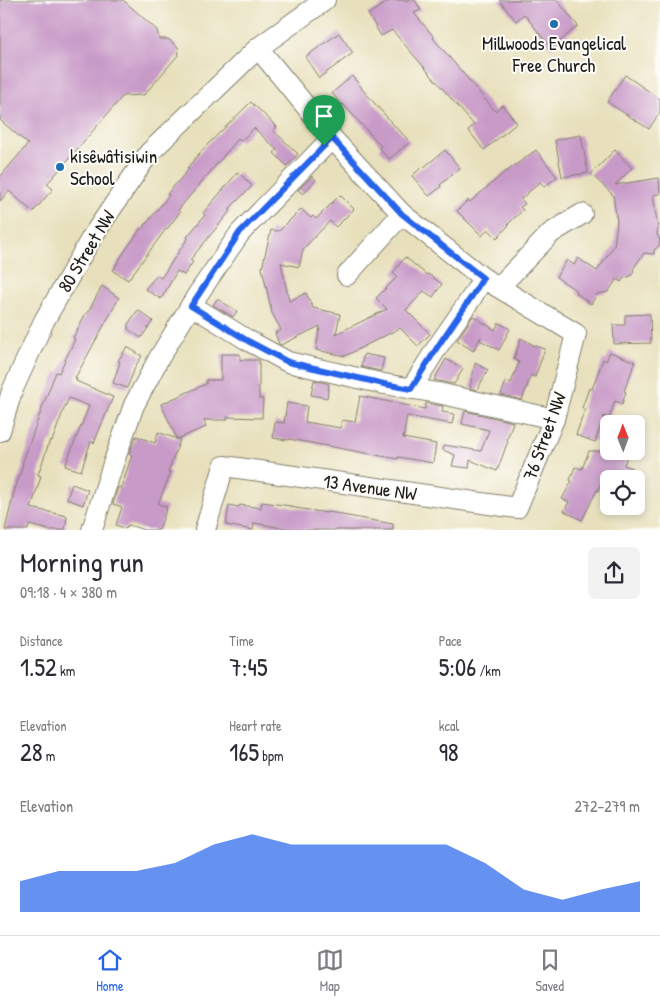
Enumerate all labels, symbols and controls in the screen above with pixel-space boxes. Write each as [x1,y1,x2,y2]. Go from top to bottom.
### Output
marker: Millwoods Evangelical Free Church [548,18,560,30]
place label: Millwoods Evangelical Free Church [482,30,627,78]
pin [303,95,345,146]
icon: arrive [310,102,338,130]
place label: kisêwâtisiwin School [70,143,157,191]
marker: kisêwâtisiwin School [54,161,66,173]
street label: 80 Street NW [51,205,121,297]
street label: 76 Street NW [516,388,572,484]
north arrow [600,415,645,460]
map controls [600,415,645,515]
street label: 13 Avenue NW [322,468,419,506]
button: locate [600,470,645,515]
text: Morning run [20,543,144,581]
button: share [588,547,640,599]
text: 09:18 · 4 × 380 m [20,581,117,603]
text: Distance [20,631,63,650]
text: Time [229,631,254,650]
text: Pace [439,631,462,650]
text: 1.52 [20,650,57,684]
text: 7:45 [229,650,267,684]
text: 5:06 [439,650,476,684]
text: km [57,661,75,680]
text: /km [476,661,501,680]
text: Elevation [20,716,67,735]
text: Heart rate [229,716,282,735]
text: kcal [439,716,459,735]
text: 28 [20,735,43,769]
text: 165 [229,735,259,769]
text: 98 [439,735,459,769]
text: m [43,746,55,765]
text: bpm [259,746,283,765]
text: Elevation [20,795,73,817]
text: 272–279 m [575,795,640,817]
tab: Home [96,946,124,995]
tab: Map [316,946,344,995]
tab: Saved [536,946,564,995]

